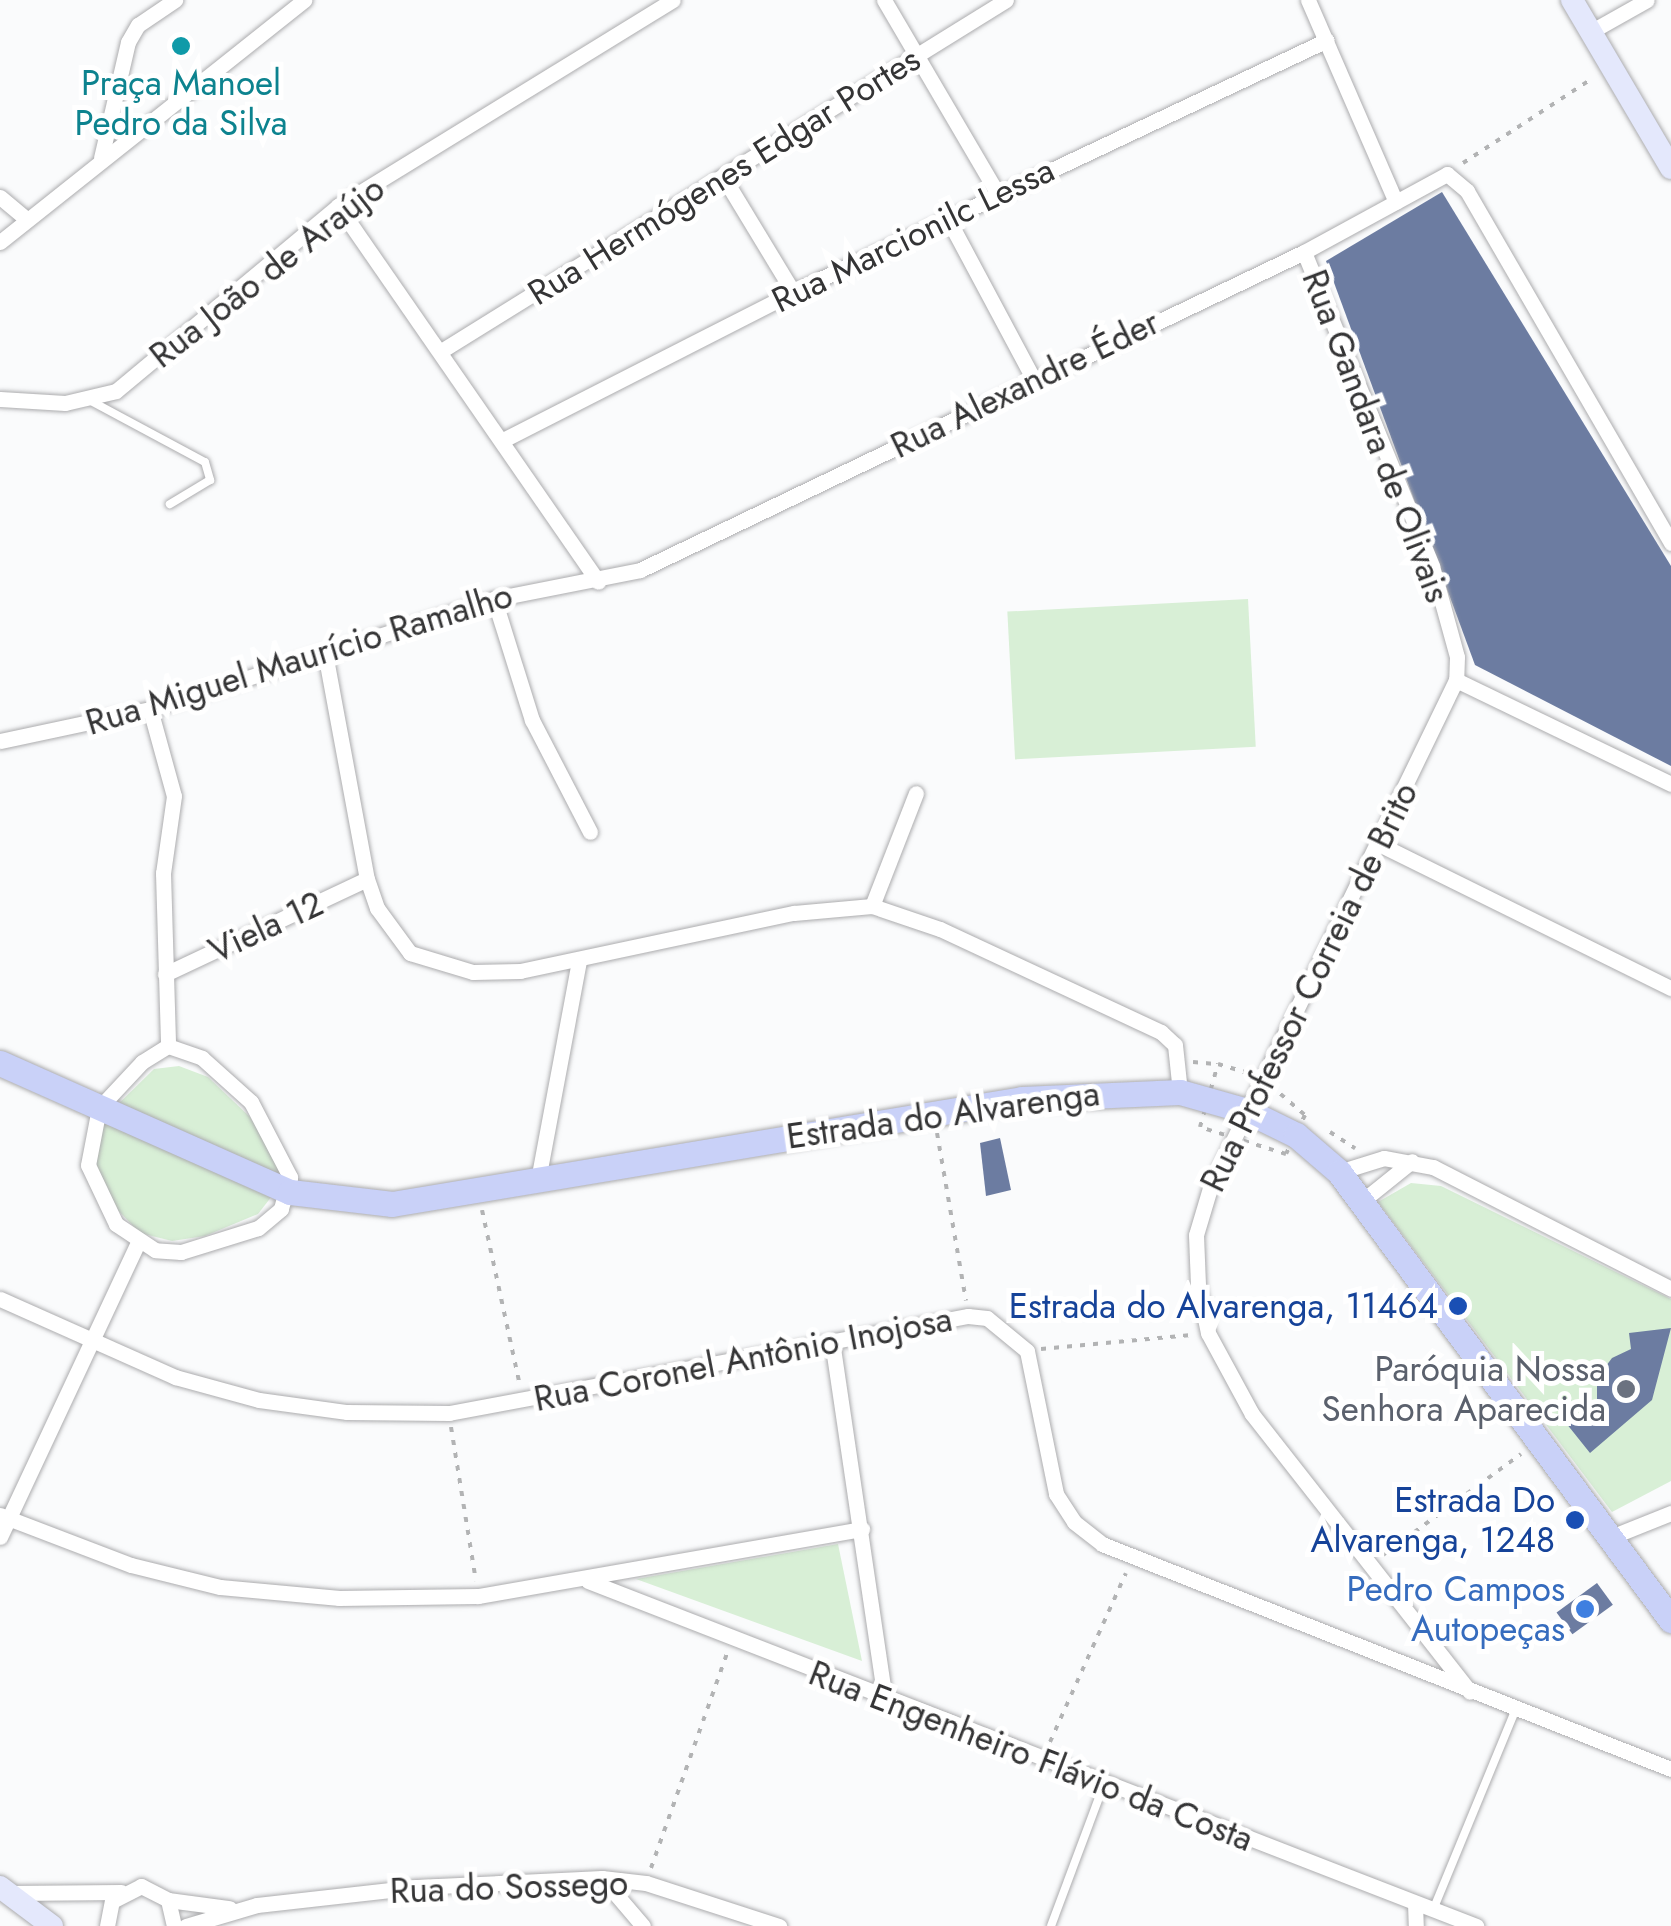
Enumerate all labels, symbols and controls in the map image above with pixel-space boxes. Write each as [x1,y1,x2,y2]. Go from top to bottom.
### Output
marker: Praça Manoel Pedro da Silva [170,35,192,57]
street label: Rua Hermógenes Edgar Portes [520,38,928,314]
place label: Praça Manoel Pedro da Silva [74,62,288,144]
street label: Rua Marcionilc Lessa [765,149,1061,321]
street label: Rua João de Araújo [141,167,393,377]
street label: Rua Gandara de Olivais [1293,264,1459,608]
street label: Rua Alexandre Éder [884,301,1166,467]
street label: Rua Miguel Maurício Ramalho [81,574,517,744]
street label: Rua Professor Correia de Brito [1192,776,1426,1198]
street label: Viela 12 [202,882,330,972]
street label: Estrada do Alvarenga [784,1072,1102,1158]
place label: Estrada do Alvarenga, 11464 [1009,1285,1438,1327]
marker: Estrada do Alvarenga, 11464 [1447,1295,1469,1317]
street label: Rua Coronel Antônio Inojosa [530,1298,956,1420]
place label: Paróquia Nossa Senhora Aparecida [1322,1348,1606,1430]
marker: Paróquia Nossa Senhora Aparecida [1615,1378,1637,1400]
place label: Estrada Do Alvarenga, 1248 [1310,1479,1555,1561]
marker: Estrada Do Alvarenga, 1248 [1564,1509,1586,1531]
place label: Pedro Campos Autopeças [1347,1568,1565,1650]
marker: Pedro Campos Autopeças [1574,1598,1596,1620]
street label: Rua Engenheiro Flávio da Costa [803,1652,1259,1860]
street label: Rua do Sossego [389,1862,629,1912]

